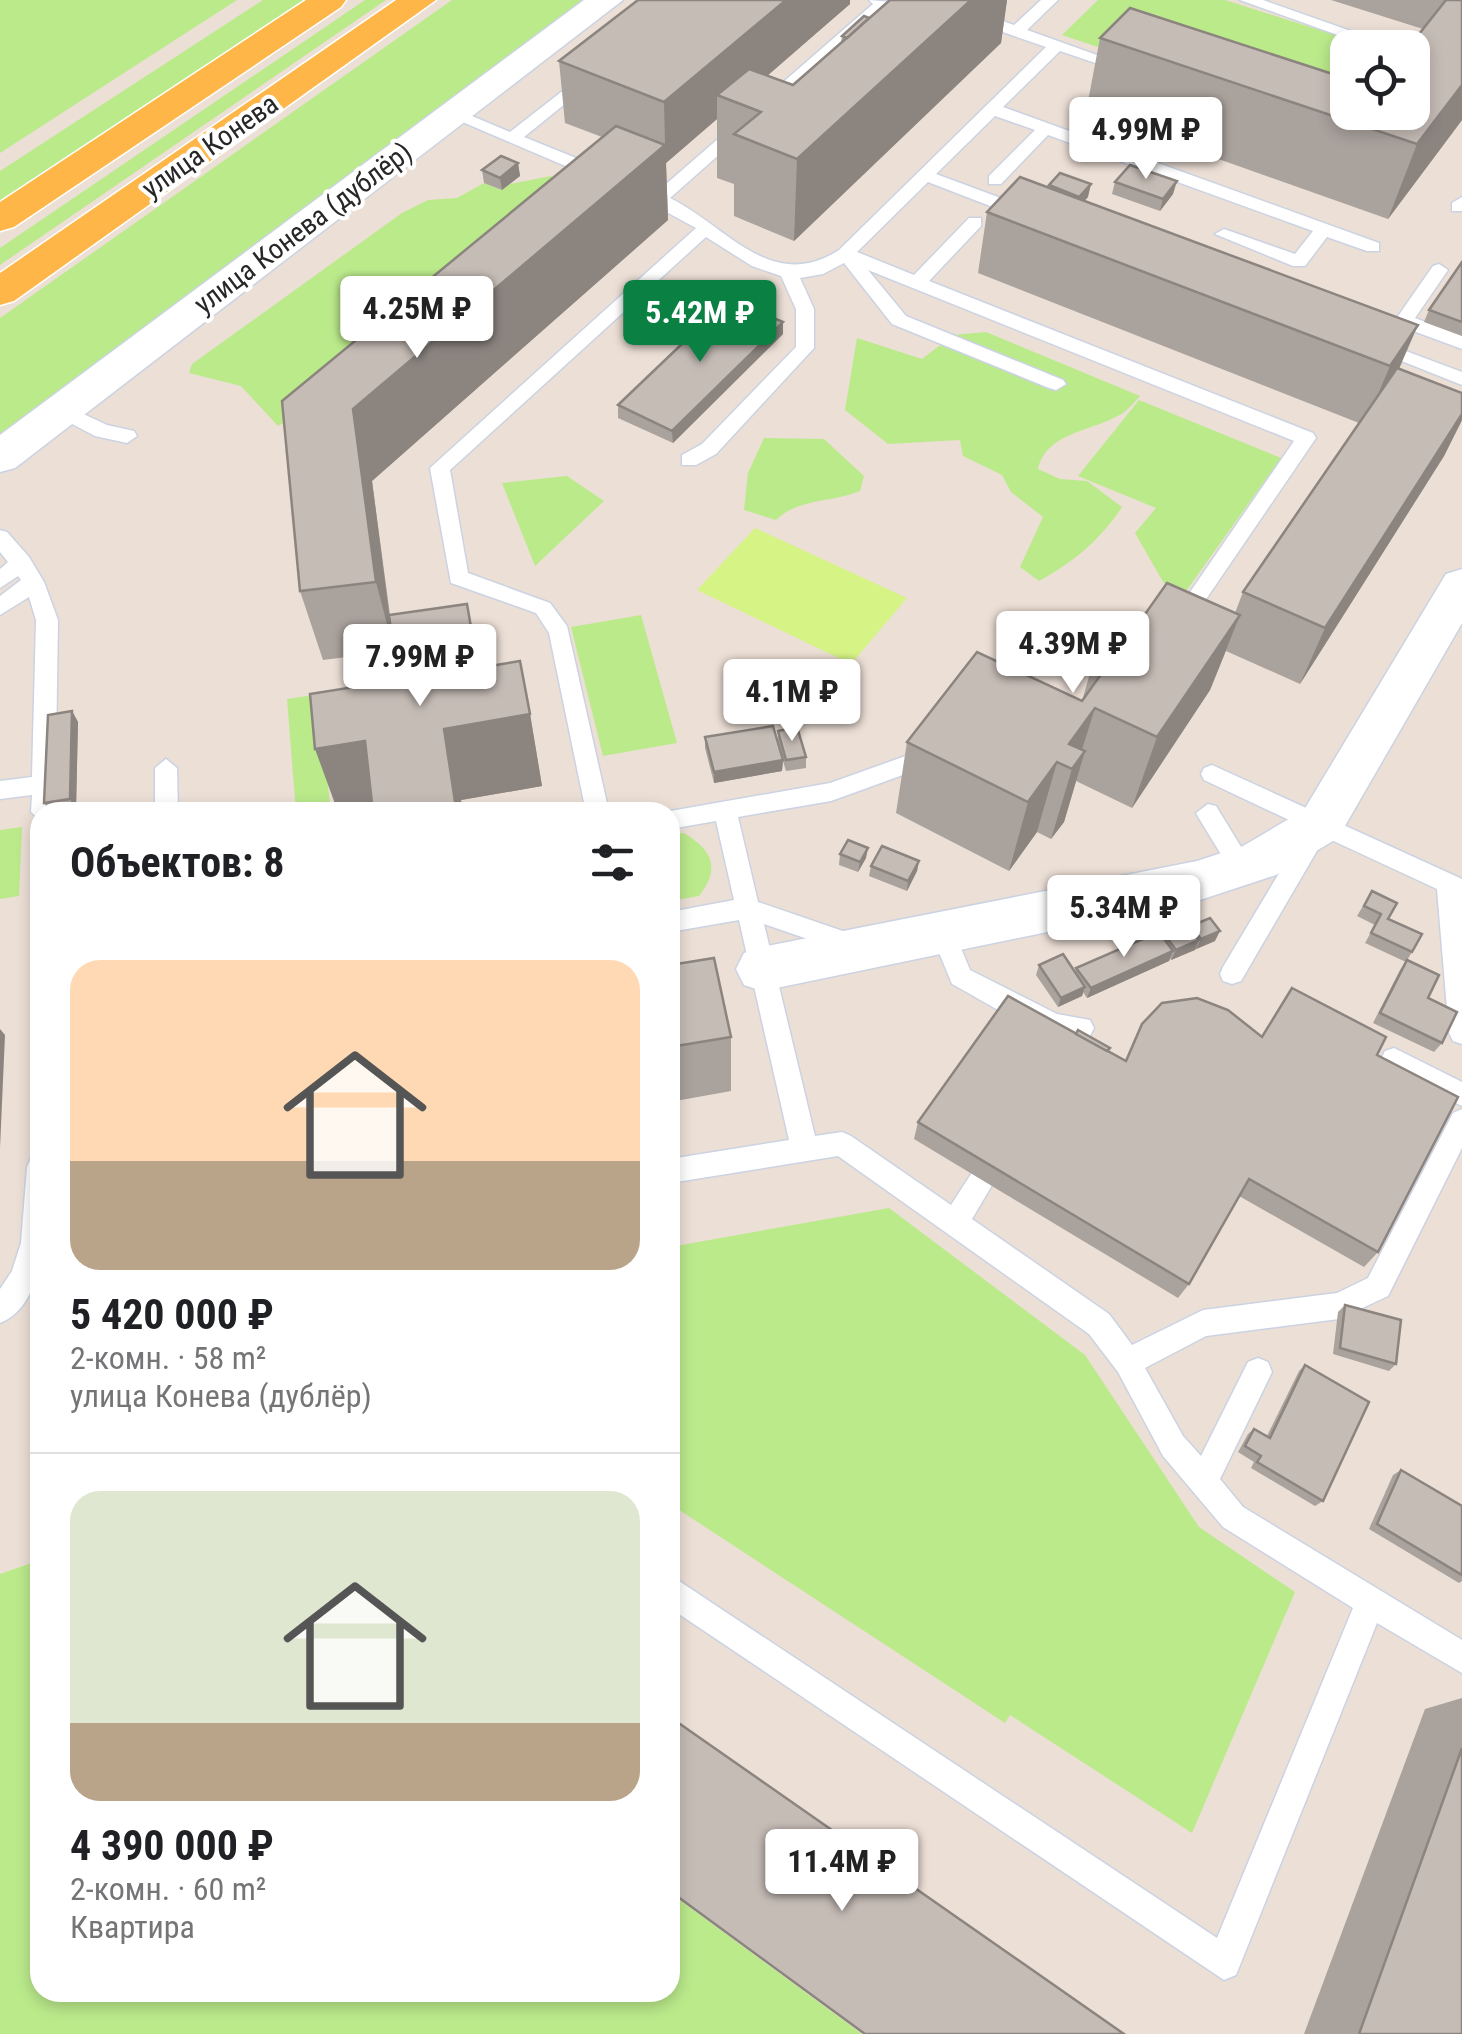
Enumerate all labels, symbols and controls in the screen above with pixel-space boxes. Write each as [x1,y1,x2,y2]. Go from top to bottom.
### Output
map controls [1330,30,1430,130]
button: locate [1330,30,1430,130]
street label: улица Конева [136,87,284,205]
pin: 4.99M ₽ [1054,97,1238,182]
text: 4.99M ₽ [1091,110,1201,148]
street label: улица Конева (дублёр) [188,135,418,321]
pin: 4.25M ₽ [325,276,509,361]
pin: 5.42M ₽ [608,280,792,365]
text: 4.25M ₽ [362,289,472,327]
text: 5.42M ₽ [645,293,755,331]
pin: 4.39M ₽ [981,611,1165,696]
pin: 7.99M ₽ [328,624,512,709]
text: 4.39M ₽ [1018,624,1128,662]
text: 7.99M ₽ [365,637,475,675]
pin: 4.1M ₽ [711,659,873,744]
text: 4.1M ₽ [745,672,839,710]
icon: filters [585,835,640,890]
text: Объектов: 8 [70,838,284,887]
pin: 5.34M ₽ [1032,875,1216,960]
text: 5.34M ₽ [1069,888,1179,926]
icon: home [265,1025,445,1205]
text: 5 420 000 ₽ [70,1290,274,1339]
text: 2-комн. · 58 m² [70,1339,266,1377]
text: улица Конева (дублёр) [70,1377,372,1415]
icon: home [265,1556,445,1736]
text: 4 390 000 ₽ [70,1821,274,1870]
pin: 11.4M ₽ [750,1829,934,1914]
text: 11.4M ₽ [787,1842,897,1880]
text: 2-комн. · 60 m² [70,1870,266,1908]
text: Квартира [70,1908,195,1946]

